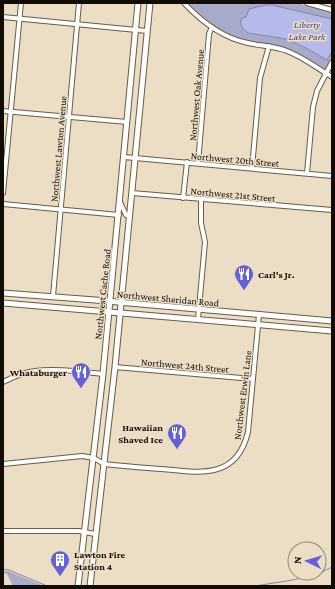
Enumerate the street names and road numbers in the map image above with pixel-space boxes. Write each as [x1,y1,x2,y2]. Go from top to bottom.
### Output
street label: Northwest Oak Avenue [187,48,206,141]
street label: Northwest Lawton Avenue [48,95,69,202]
street label: Northwest 20th Street [190,150,280,169]
street label: Northwest 21st Street [190,185,277,204]
street label: Northwest Cache Road [92,248,113,340]
street label: Northwest Sheridan Road [116,289,220,309]
street label: Northwest Erwin Lane [232,349,254,440]
street label: Northwest 24th Street [140,356,230,375]

